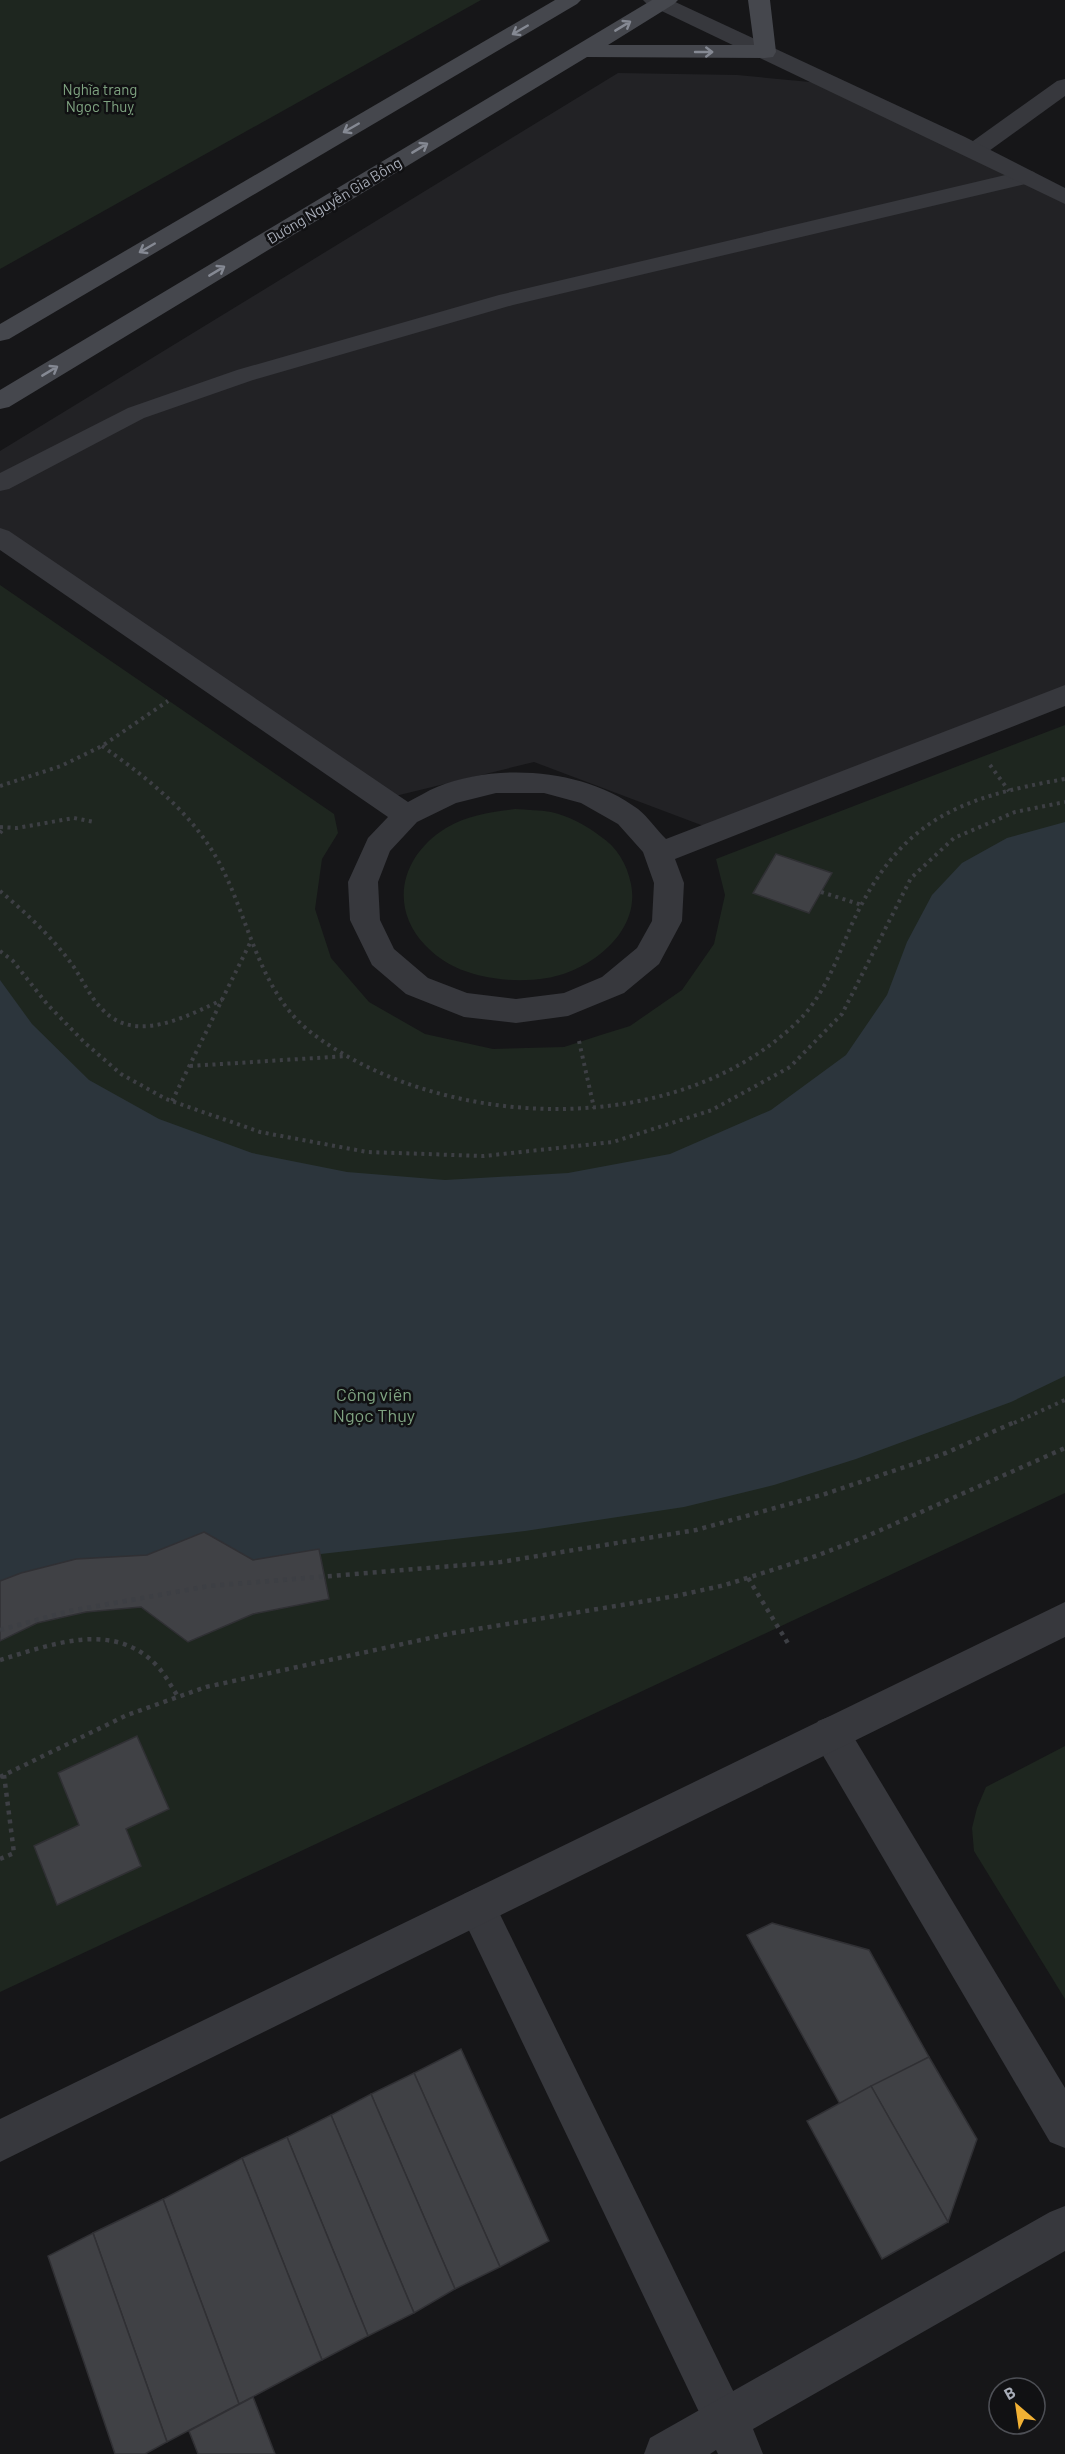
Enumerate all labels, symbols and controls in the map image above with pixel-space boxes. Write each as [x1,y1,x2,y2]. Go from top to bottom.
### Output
one-way arrow [614,20,631,32]
one-way arrow [512,24,529,36]
one-way arrow [693,46,713,58]
park label: Nghĩa trang Ngọc Thuỵ [63,80,137,115]
one-way arrow [343,122,360,134]
one-way arrow [411,142,428,154]
street label: Đường Nguyễn Gia Bồng [263,153,404,248]
one-way arrow [139,242,156,254]
one-way arrow [208,264,225,276]
one-way arrow [41,365,58,377]
park label: Công viên Ngọc Thụy [333,1383,415,1426]
north arrow [987,2376,1047,2436]
text: B [1001,2382,1018,2403]

